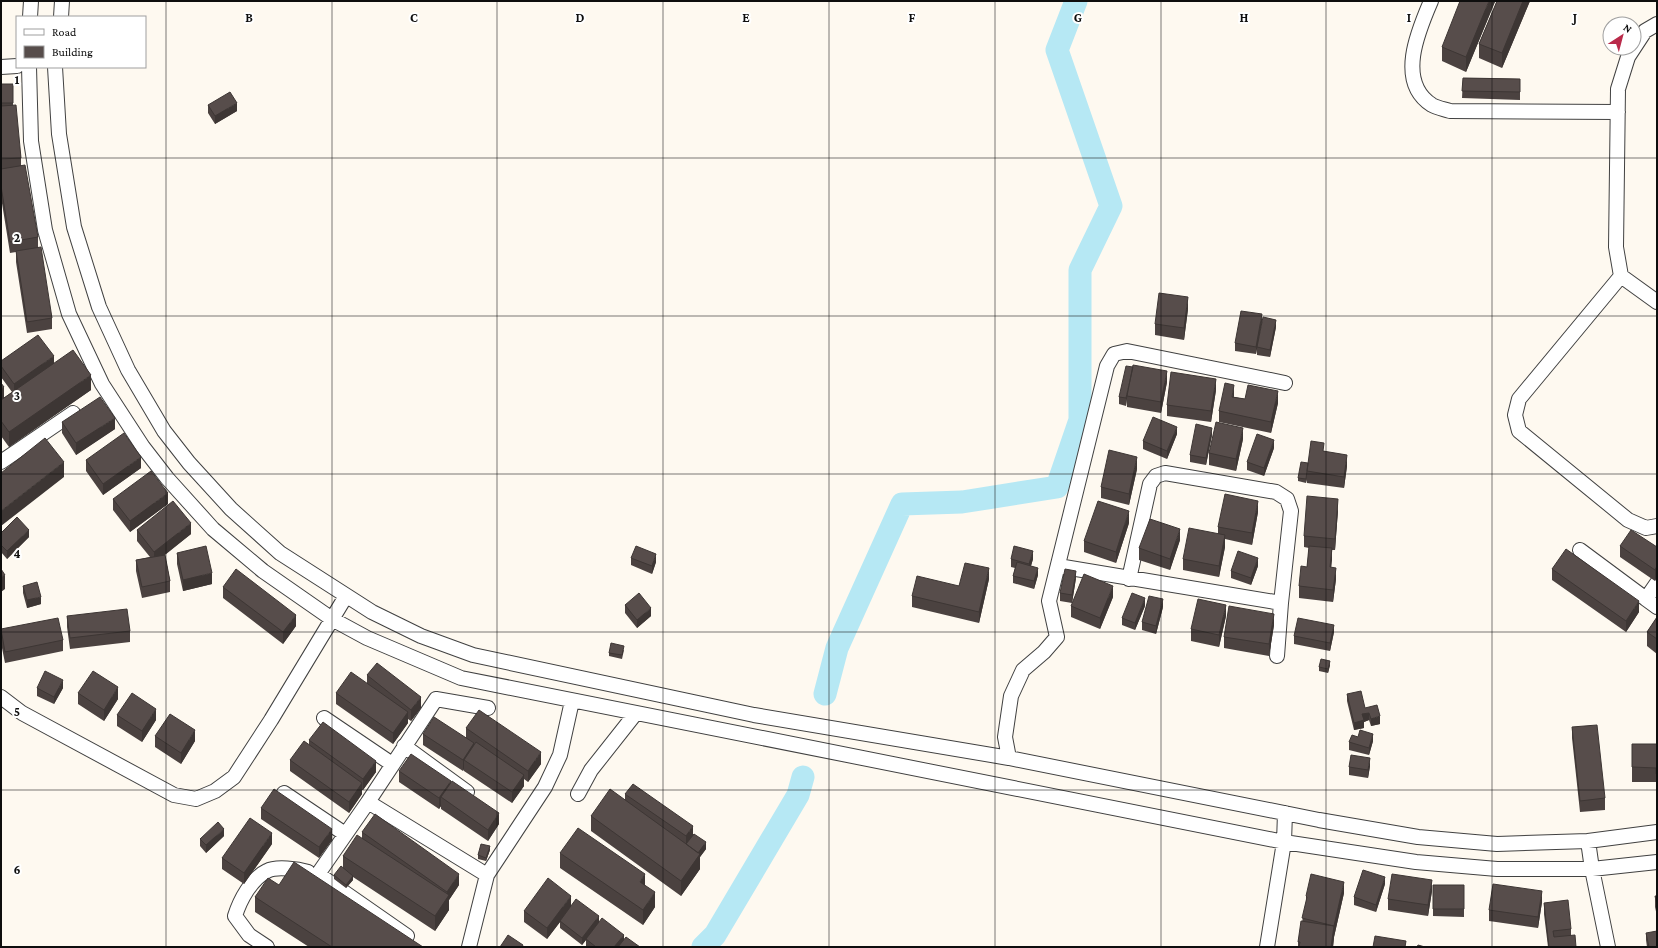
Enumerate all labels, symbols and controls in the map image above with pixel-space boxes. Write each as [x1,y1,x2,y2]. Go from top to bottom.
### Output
text: B [245,10,253,25]
text: C [410,10,418,25]
text: D [576,10,585,25]
text: E [742,10,750,25]
text: F [909,10,916,25]
text: G [1074,10,1082,25]
text: H [1240,10,1249,25]
text: I [1407,10,1411,25]
text: J [1571,10,1577,25]
legend [16,16,146,68]
north arrow [1602,16,1642,56]
text: N [1621,21,1635,35]
text: Road [52,25,77,39]
text: Building [52,45,93,59]
text: 1 [15,72,20,87]
text: 2 [14,230,21,245]
text: 3 [14,388,20,403]
text: 4 [13,546,21,561]
text: 5 [14,704,20,719]
text: 6 [13,862,21,877]

